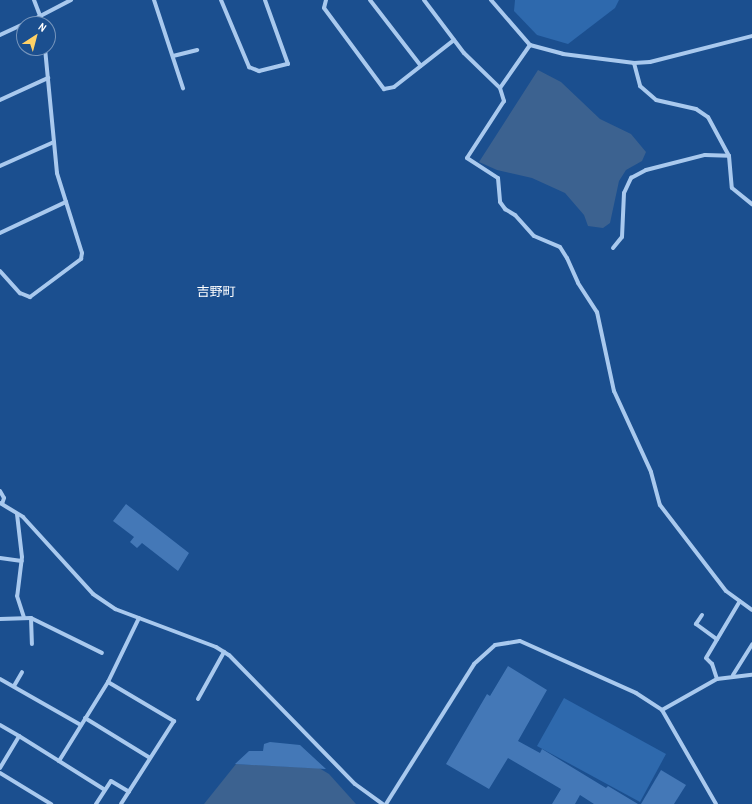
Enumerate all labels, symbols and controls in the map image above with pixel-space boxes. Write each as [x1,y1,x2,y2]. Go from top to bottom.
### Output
north arrow [16,16,56,56]
text: N [36,20,49,35]
district label: 吉野町 [197,284,235,300]

